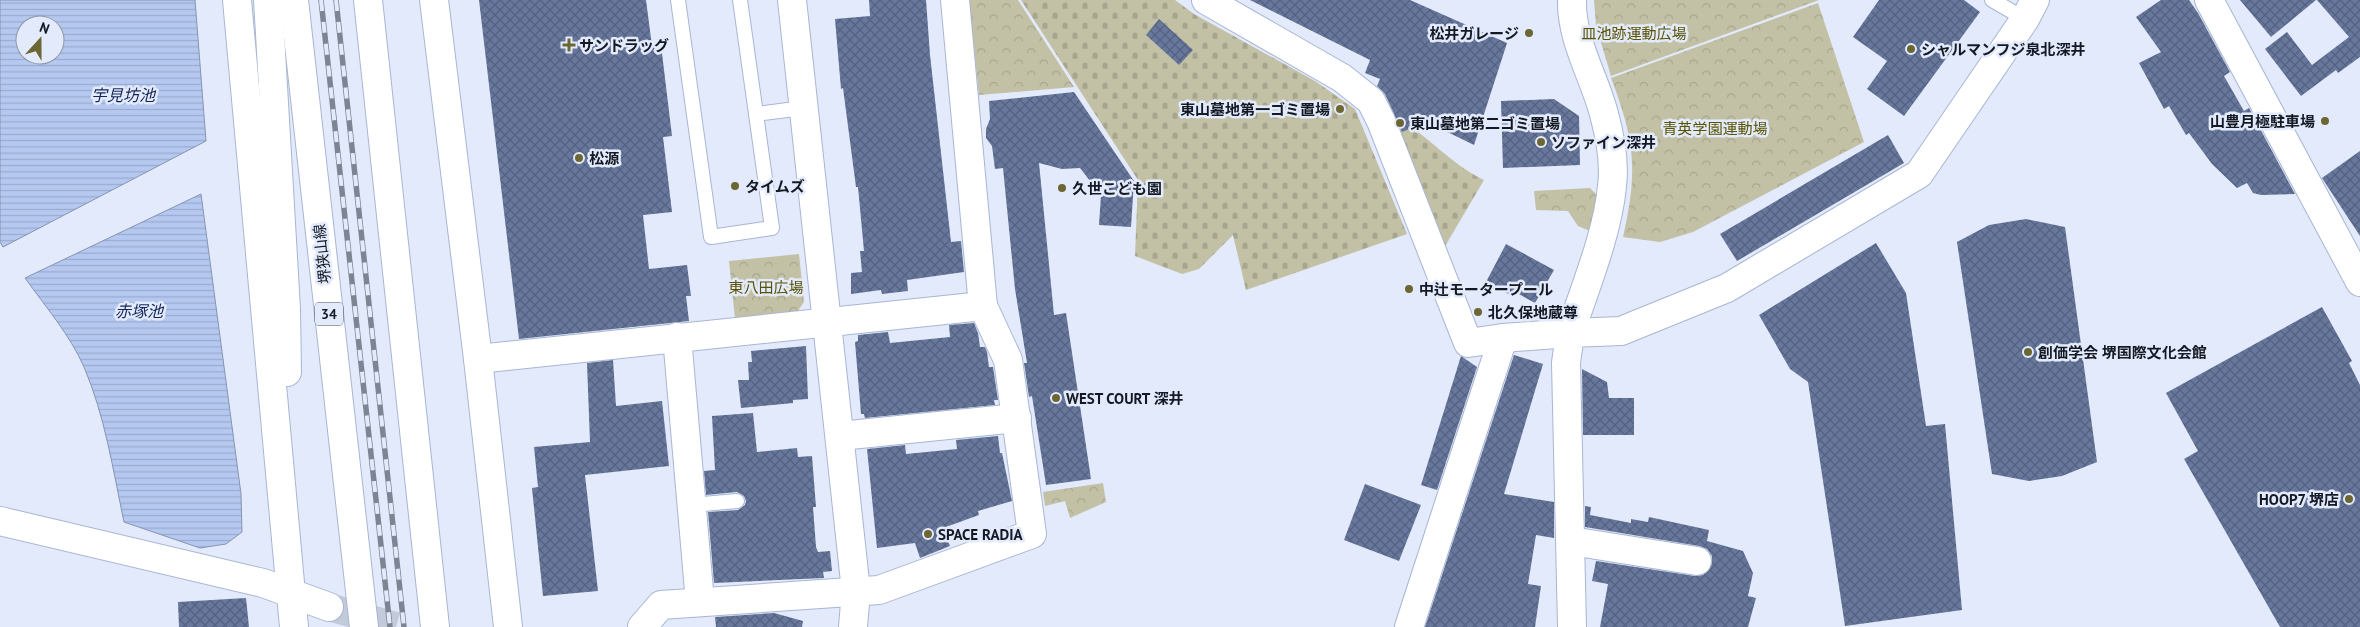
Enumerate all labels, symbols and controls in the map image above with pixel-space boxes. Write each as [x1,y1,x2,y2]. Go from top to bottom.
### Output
north arrow [15,15,65,65]
text: N [37,18,52,38]
place label: 松井ガレージ [1429,24,1519,43]
park label: 皿池跡運動広場 [1581,24,1687,43]
marker: 松井ガレージ [1523,27,1535,39]
place label: サンドラッグ [579,36,669,55]
marker: サンドラッグ [563,39,575,51]
place label: シャルマンフジ泉北深井 [1921,40,2086,59]
marker: シャルマンフジ泉北深井 [1905,43,1917,55]
water label: 宇見坊池 [91,85,157,105]
place label: 東山墓地第一ゴミ置場 [1180,100,1330,119]
marker: 東山墓地第一ゴミ置場 [1334,103,1346,115]
place label: 山豊月極駐車場 [2210,112,2315,131]
place label: 東山墓地第二ゴミ置場 [1410,114,1560,133]
marker: 山豊月極駐車場 [2319,115,2331,127]
marker: 東山墓地第二ゴミ置場 [1394,117,1406,129]
park label: 青英学園運動場 [1662,119,1768,138]
place label: ソファイン深井 [1551,133,1656,152]
marker: ソファイン深井 [1535,136,1547,148]
place label: 松源 [589,149,620,168]
marker: 松源 [573,152,585,164]
place label: タイムズ [745,177,805,196]
place label: 久世こども園 [1072,179,1162,198]
marker: タイムズ [729,180,741,192]
marker: 久世こども園 [1056,182,1068,194]
street label: 堺狭山線 [309,223,335,285]
park label: 東八田広場 [728,278,804,297]
place label: 中辻モータープール [1419,280,1553,299]
marker: 中辻モータープール [1403,283,1415,295]
water label: 赤塚池 [115,301,165,321]
road number: 34 [315,302,343,326]
place label: 北久保地蔵尊 [1488,303,1578,322]
marker: 北久保地蔵尊 [1472,306,1484,318]
place label: 創価学会 堺国際文化会館 [2038,343,2207,362]
marker: 創価学会 堺国際文化会館 [2022,346,2034,358]
place label: WEST COURT 深井 [1066,389,1184,408]
marker: WEST COURT 深井 [1050,392,1062,404]
place label: HOOP7 堺店 [2259,490,2339,509]
marker: HOOP7 堺店 [2343,493,2355,505]
place label: SPACE RADIA [938,525,1024,544]
marker: SPACE RADIA [922,528,934,540]

